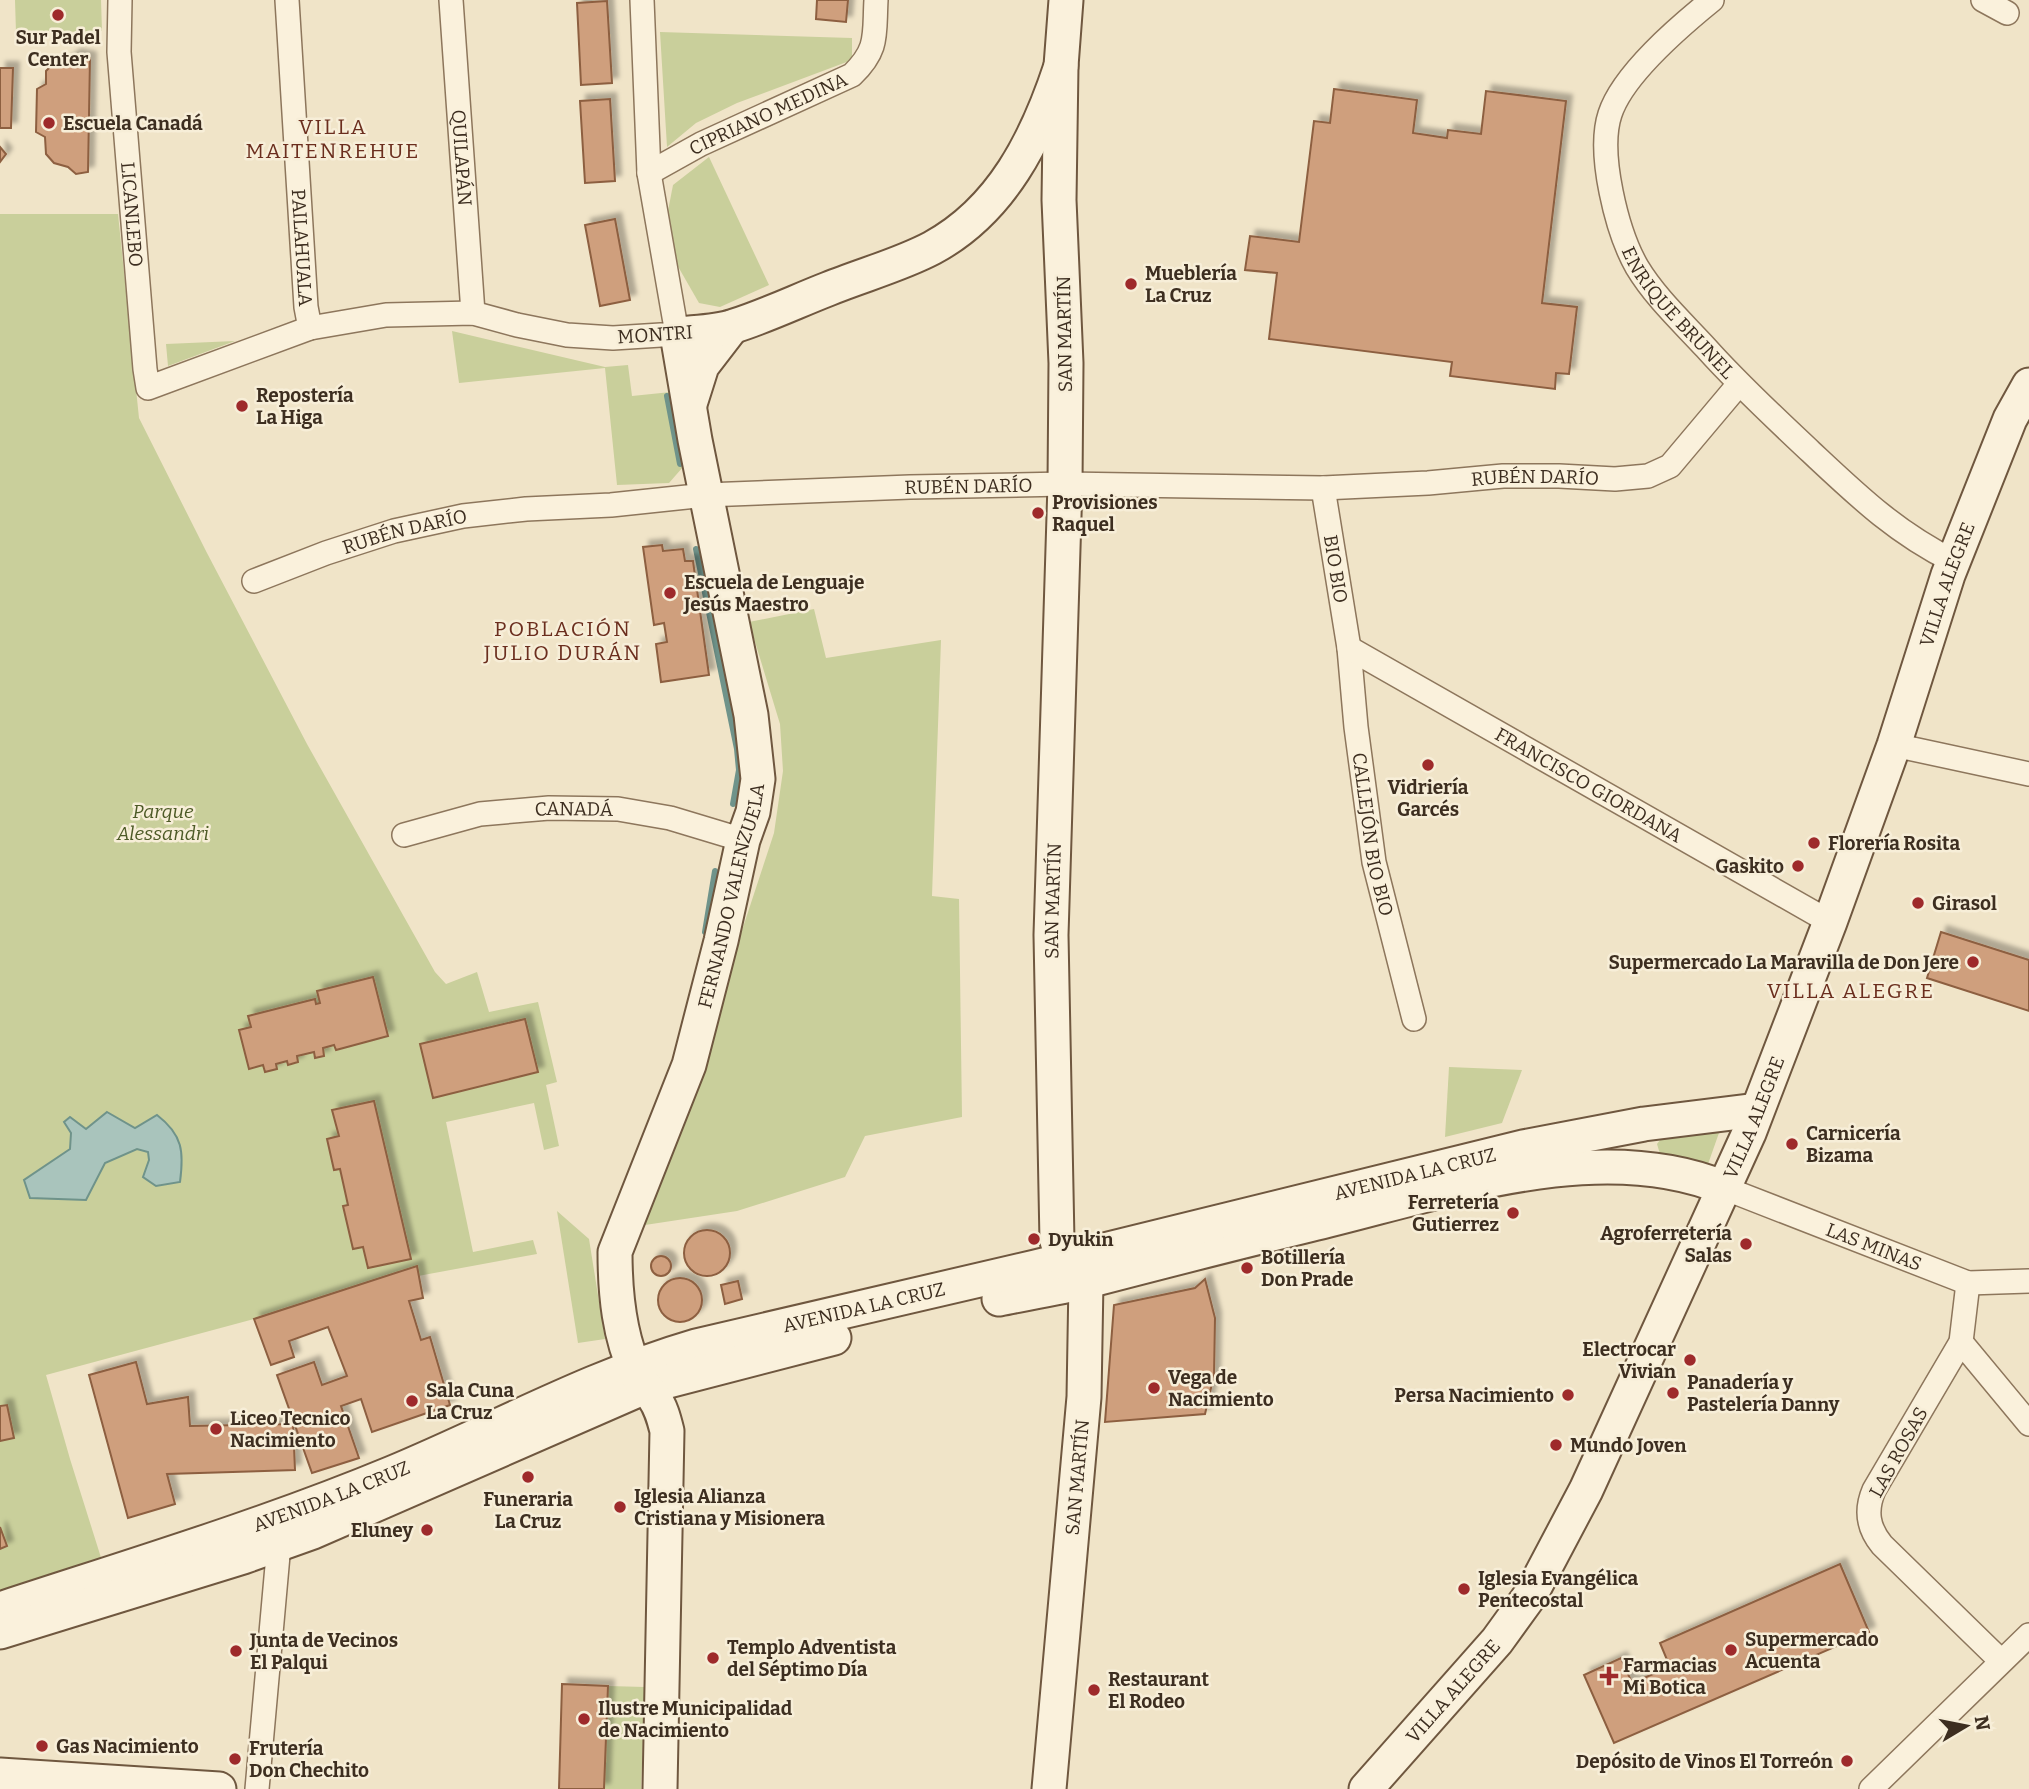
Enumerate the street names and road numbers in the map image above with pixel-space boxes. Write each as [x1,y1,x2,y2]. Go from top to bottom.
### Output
street label: CIPRIANO MEDINA [685,68,851,160]
street label: QUILAPÁN [447,109,476,207]
street label: LICANLEBO [116,161,148,268]
street label: PAILAHUALA [287,188,317,308]
street label: ENRIQUE BRUNEL [1617,243,1739,384]
street label: SAN MARTÍN [1052,276,1077,392]
street label: MONTRI [617,320,694,349]
street label: RUBÉN DARÍO [1470,465,1600,491]
street label: RUBÉN DARÍO [904,474,1033,499]
street label: RUBÉN DARÍO [339,504,469,559]
street label: VILLA ALEGRE [1915,519,1980,650]
street label: BIO BIO [1319,533,1353,605]
street label: FRANCISCO GIORDANA [1491,723,1687,848]
street label: CALLEJÓN BIO BIO [1348,751,1398,918]
street label: FERNANDO VALENZUELA [693,781,769,1011]
street label: CANADÁ [534,797,614,821]
street label: SAN MARTÍN [1040,842,1066,959]
street label: VILLA ALEGRE [1719,1053,1789,1183]
street label: AVENIDA LA CRUZ [1332,1143,1498,1205]
street label: LAS MINAS [1823,1218,1925,1276]
street label: AVENIDA LA CRUZ [780,1277,947,1337]
street label: LAS ROSAS [1864,1403,1933,1501]
street label: SAN MARTÍN [1061,1418,1094,1536]
street label: AVENIDA LA CRUZ [250,1456,413,1537]
street label: VILLA ALEGRE [1401,1635,1505,1748]

